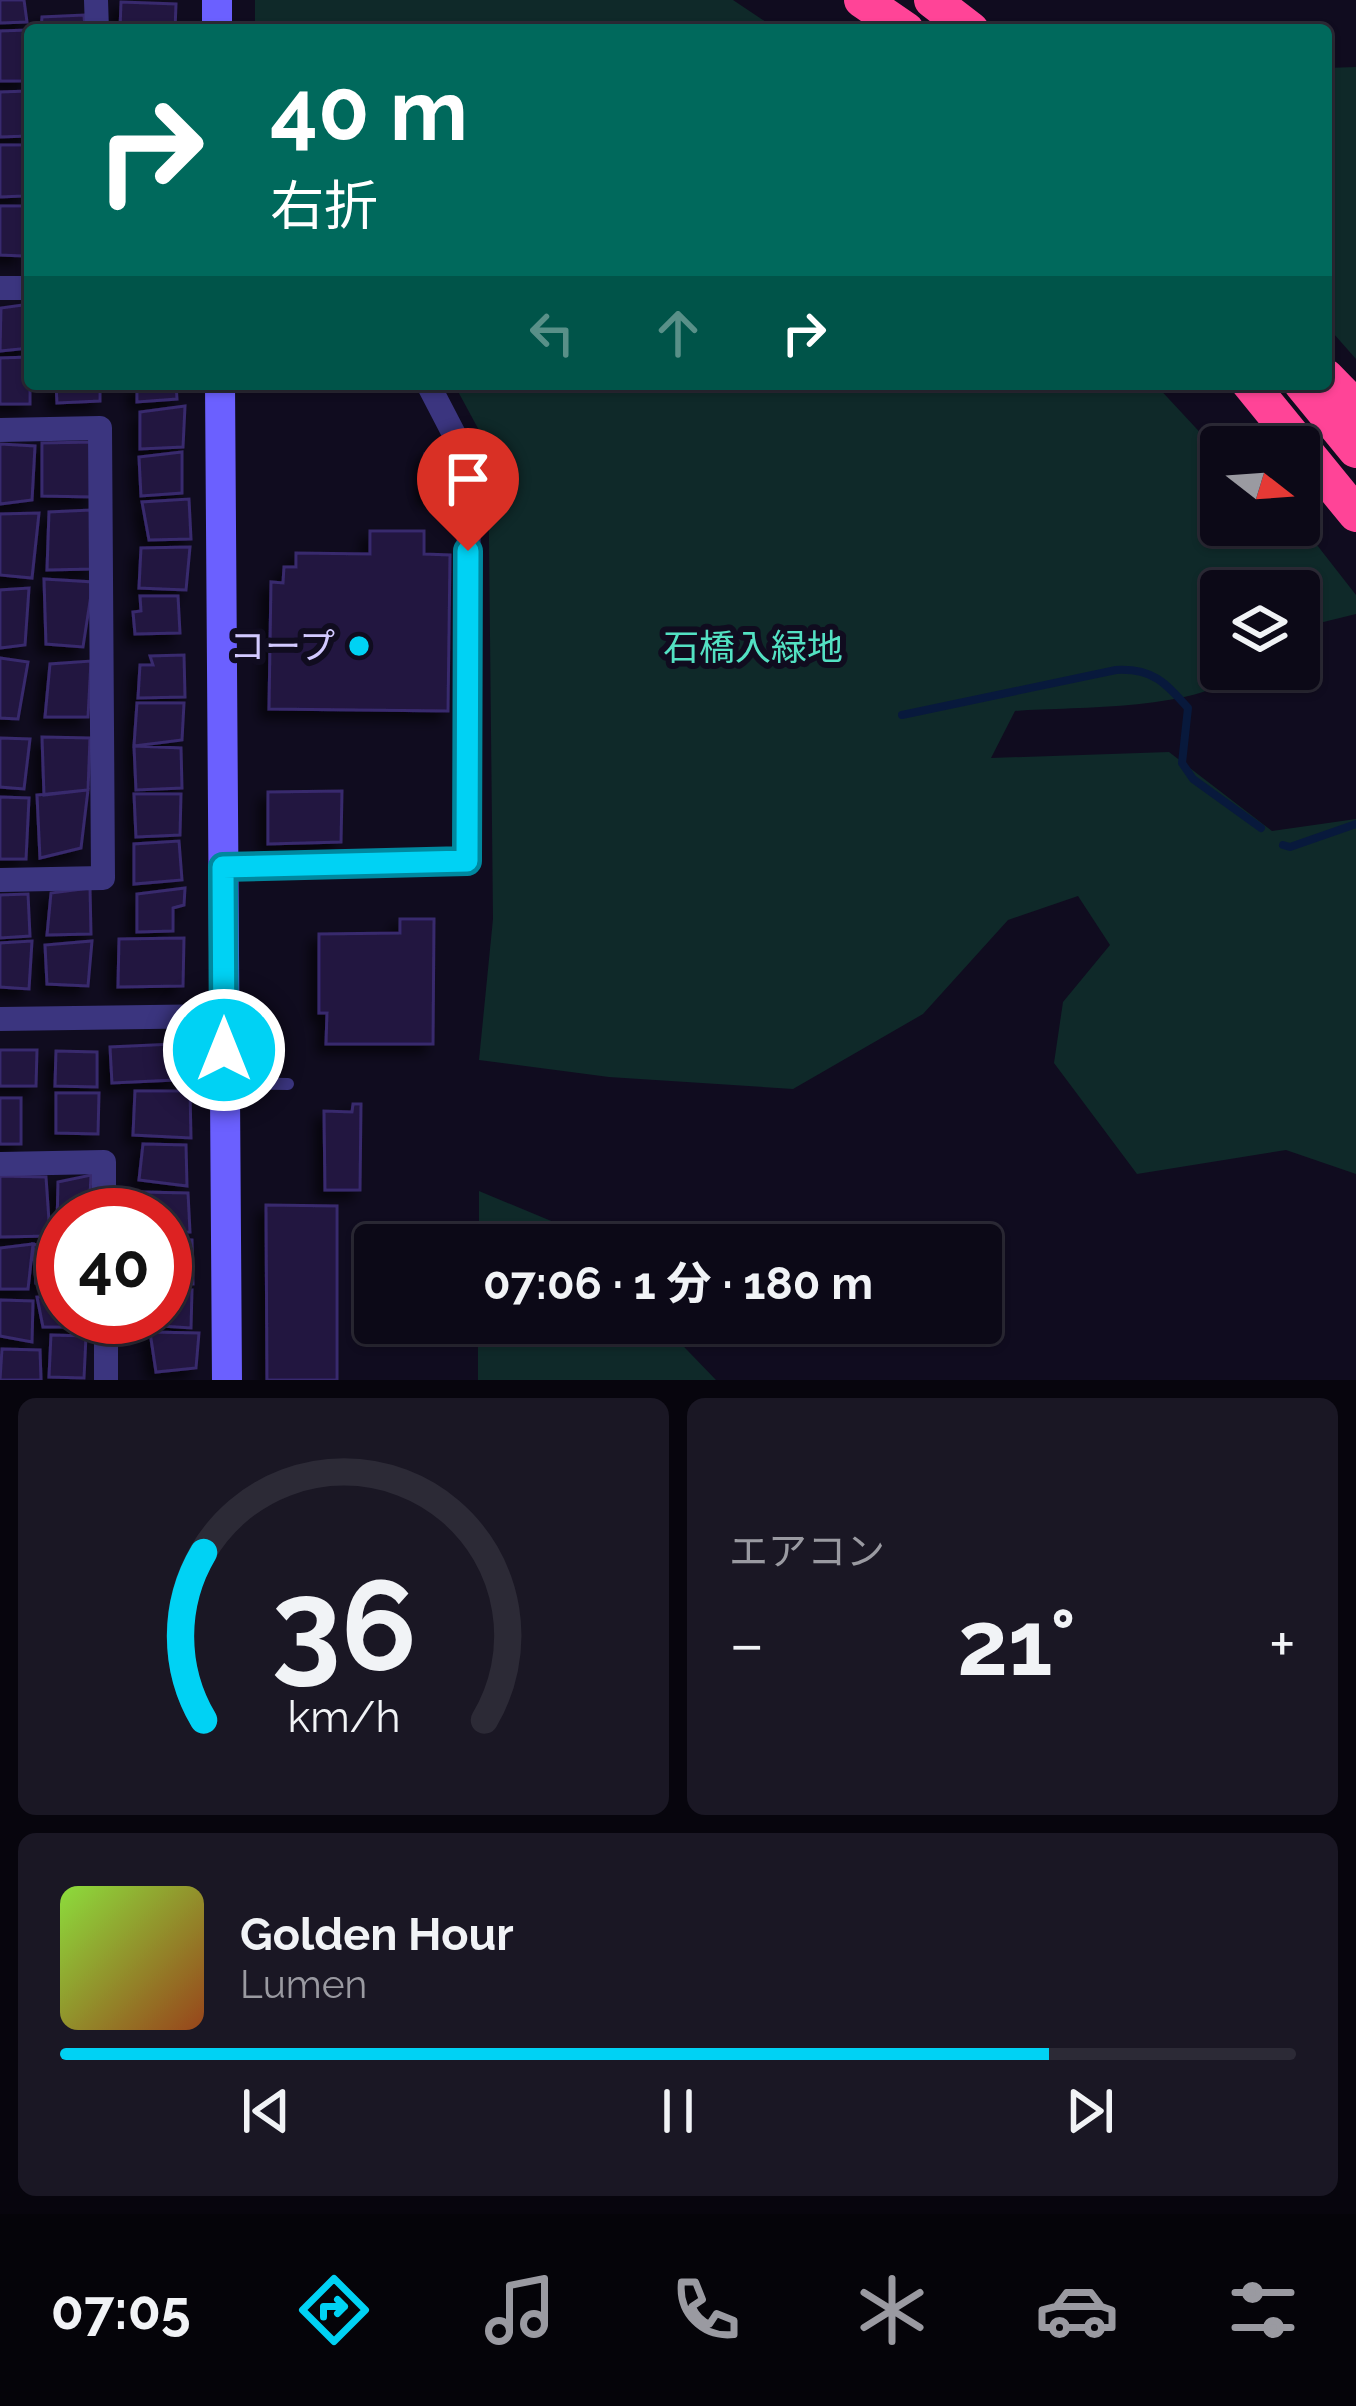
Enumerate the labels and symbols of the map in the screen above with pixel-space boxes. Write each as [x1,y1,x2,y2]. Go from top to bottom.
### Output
north arrow [1200,426,1320,546]
pin [417,428,519,551]
place label: コープ [229,625,335,667]
park label: 石橋入緑地 [663,626,843,668]
marker: コープ [346,633,372,659]
position arrow [161,987,287,1113]
speed limit sign: 40 [36,1188,192,1344]

